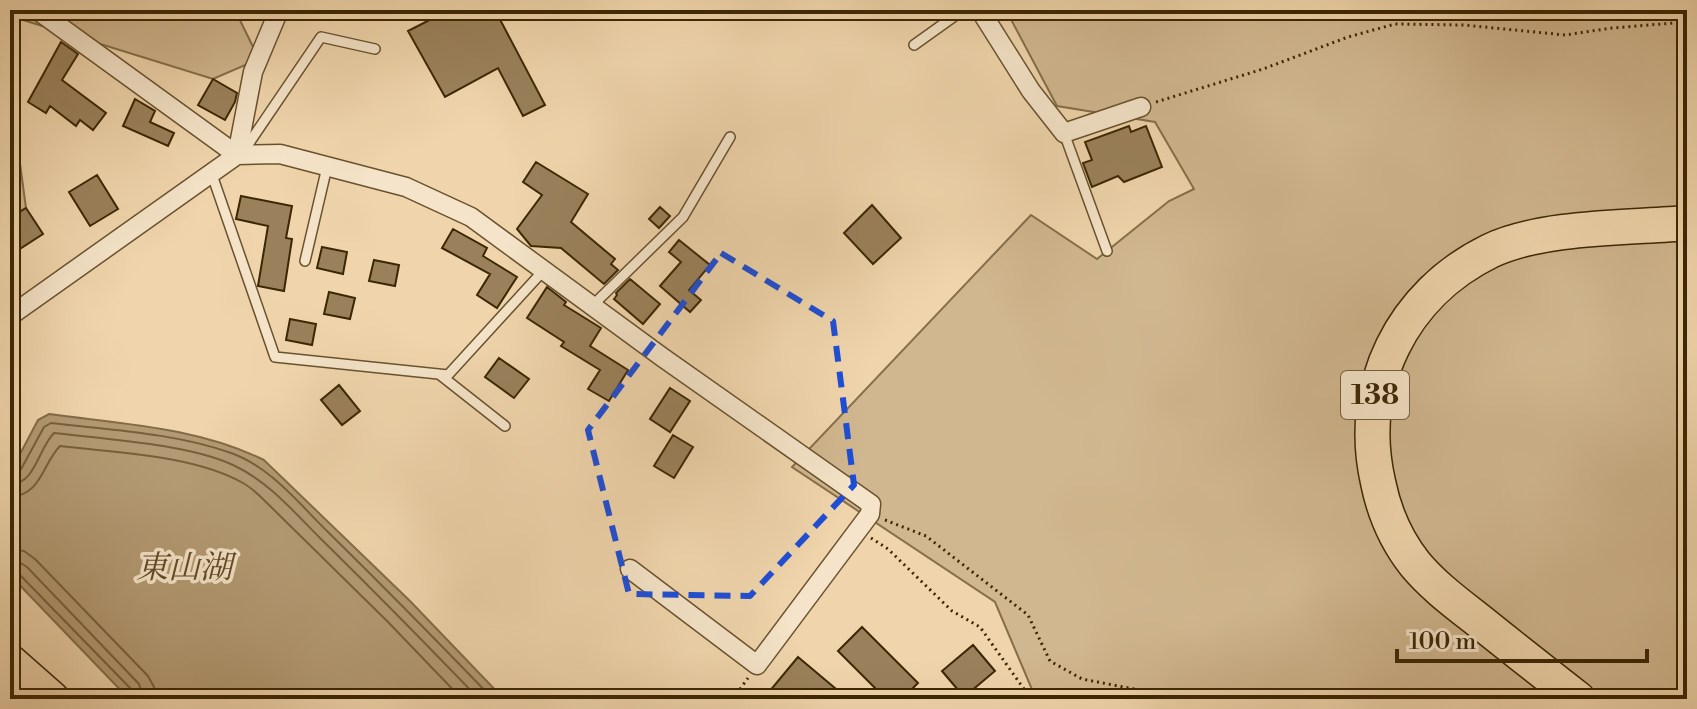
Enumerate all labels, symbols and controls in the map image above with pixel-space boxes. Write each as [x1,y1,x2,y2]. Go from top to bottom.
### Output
road number: 138 [1341,371,1409,419]
water label: 東山湖 [136,548,237,588]
scale bar [1397,613,1647,663]
text: 100 m [1409,627,1476,657]

